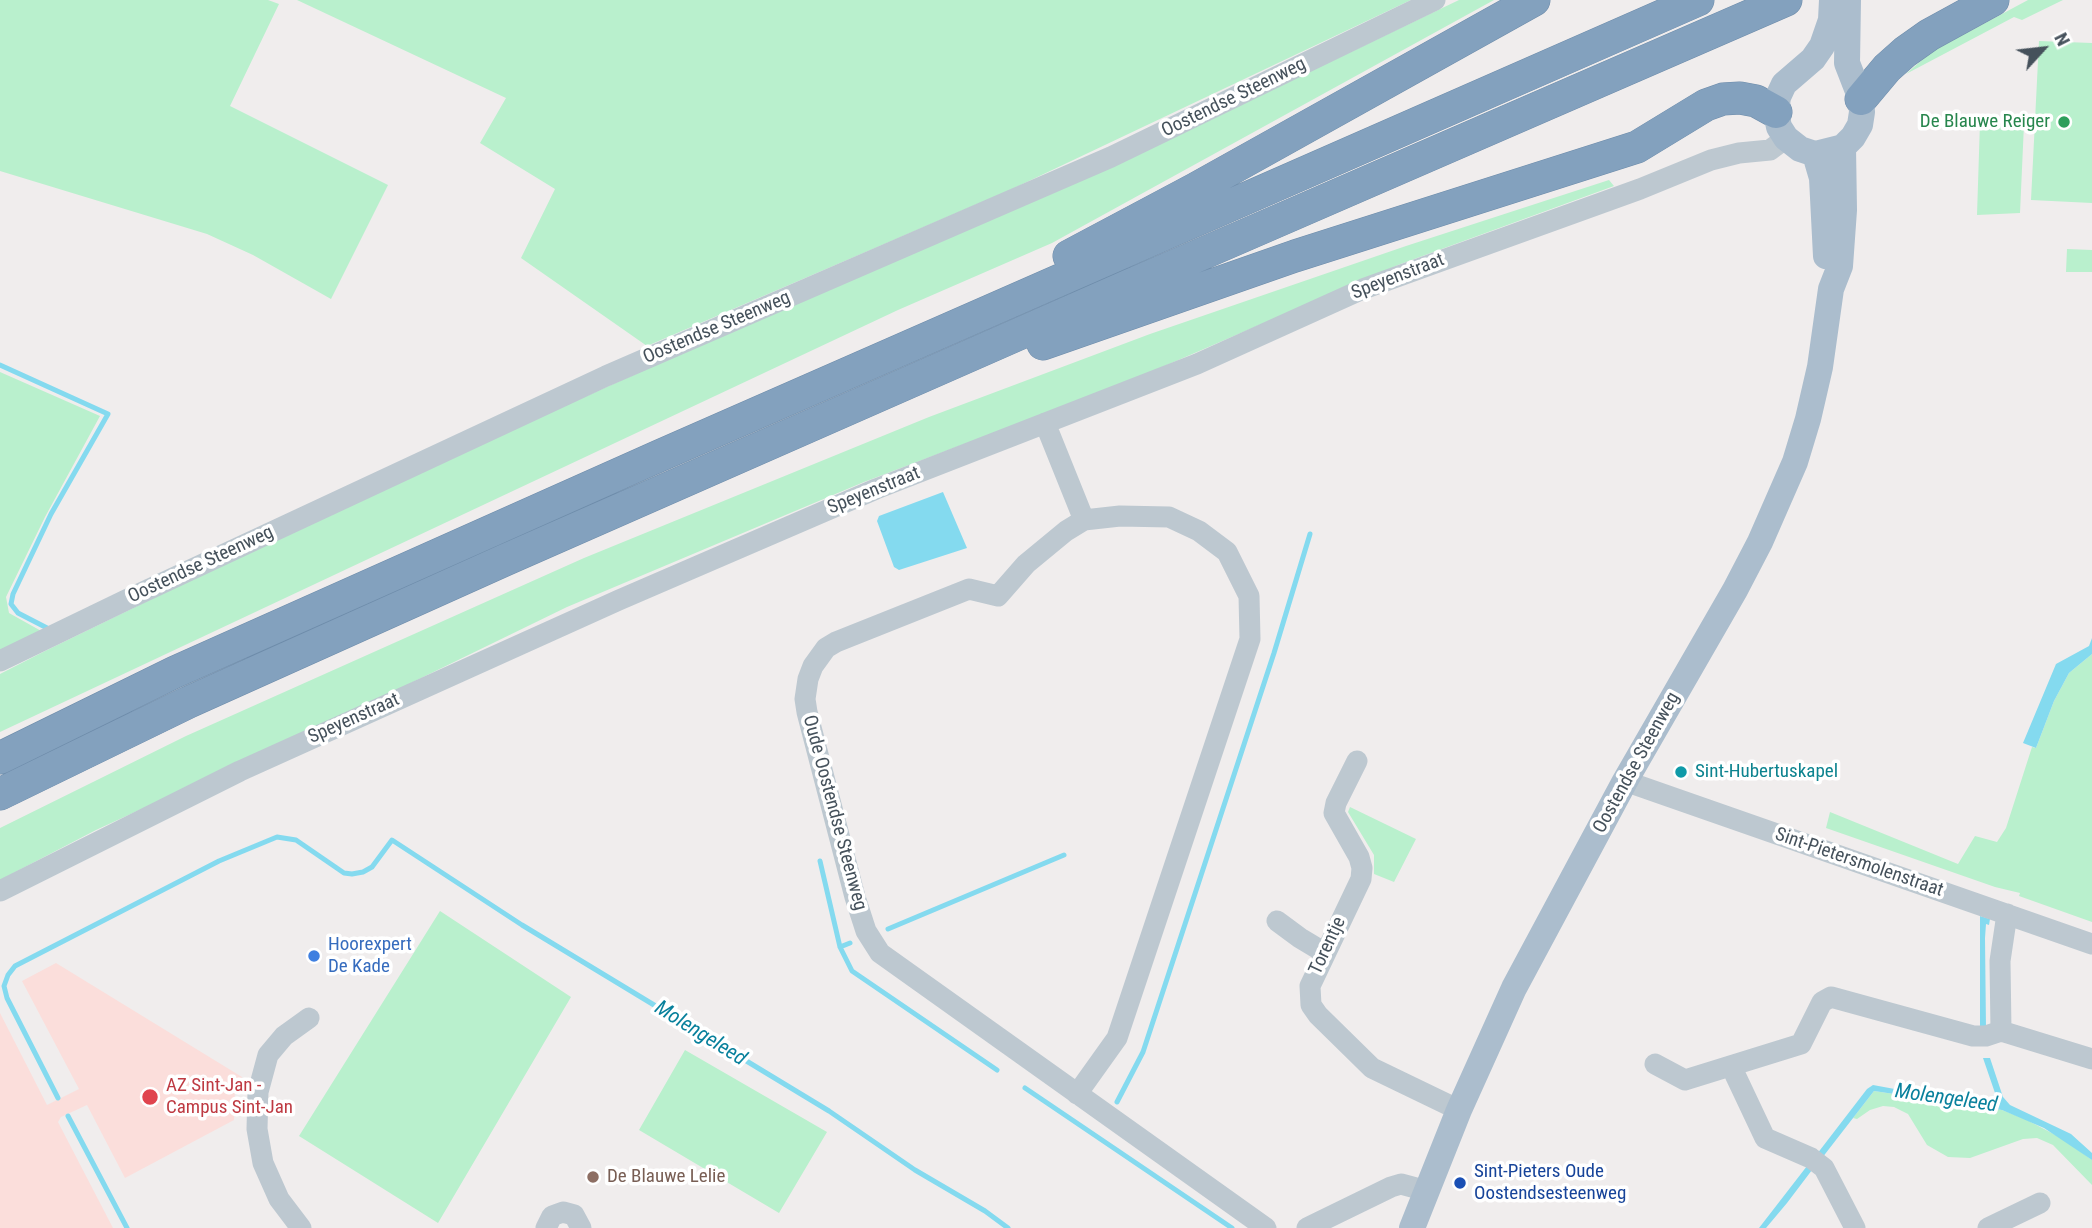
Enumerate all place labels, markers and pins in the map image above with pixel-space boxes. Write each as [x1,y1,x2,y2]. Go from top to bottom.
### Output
place label: De Blauwe Reiger [1920,111,2050,133]
marker: De Blauwe Reiger [2056,114,2072,130]
place label: Sint-Hubertuskapel [1695,761,1838,783]
marker: Sint-Hubertuskapel [1673,764,1689,780]
place label: Hoorexpert De Kade [328,934,412,978]
marker: Hoorexpert De Kade [306,948,322,964]
place label: AZ Sint-Jan - Campus Sint-Jan [166,1075,293,1119]
marker: AZ Sint-Jan - Campus Sint-Jan [140,1087,160,1107]
place label: Sint-Pieters Oude Oostendsesteenweg [1474,1161,1626,1205]
place label: De Blauwe Lelie [607,1166,725,1188]
marker: De Blauwe Lelie [585,1169,601,1185]
marker: Sint-Pieters Oude Oostendsesteenweg [1452,1175,1468,1191]

